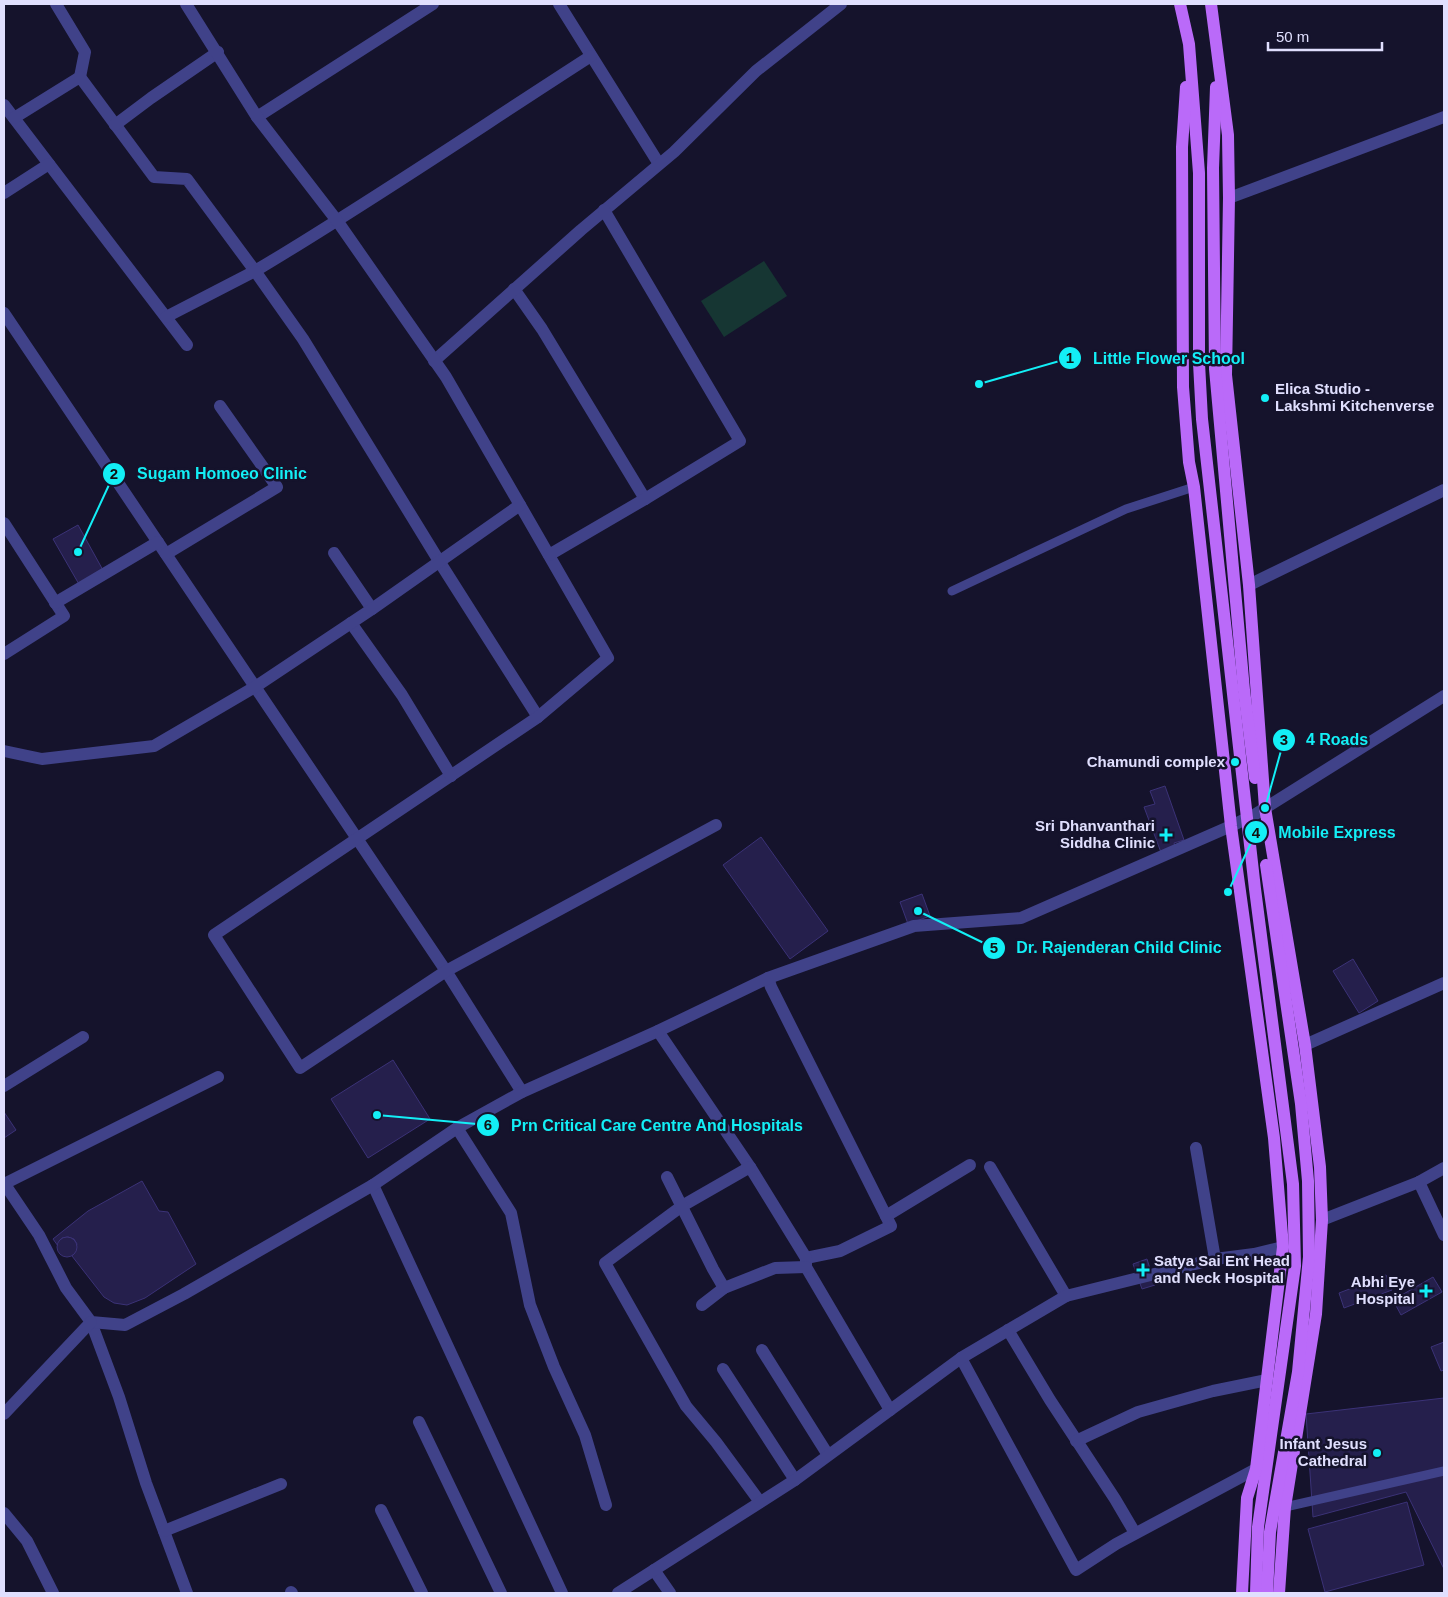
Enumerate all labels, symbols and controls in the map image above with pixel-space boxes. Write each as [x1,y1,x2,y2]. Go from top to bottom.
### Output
scale bar [1268,20,1382,52]
text: 50 m [1276,28,1309,45]
callout: Little Flower School [1058,343,1255,374]
text: 1 [1066,349,1074,366]
text: Little Flower School [1093,350,1245,367]
place label: Elica Studio - Lakshmi Kitchenverse [1275,380,1434,414]
marker: Elica Studio - Lakshmi Kitchenverse [1259,392,1271,404]
callout: Sugam Homoeo Clinic [102,458,317,489]
text: 2 [110,465,118,482]
text: Sugam Homoeo Clinic [137,465,307,482]
callout: 4 Roads [1271,724,1378,755]
text: 3 [1280,731,1288,748]
text: 4 Roads [1306,731,1368,748]
place label: Chamundi complex [1087,753,1226,770]
marker: Chamundi complex [1229,756,1241,768]
place label: Sri Dhanvanthari Siddha Clinic [1035,817,1155,851]
callout: Mobile Express [1243,817,1406,848]
text: 4 [1252,824,1261,841]
text: Mobile Express [1278,824,1396,841]
marker: Sri Dhanvanthari Siddha Clinic [1159,828,1173,842]
callout: Dr. Rajenderan Child Clinic [981,932,1232,963]
text: 5 [990,939,998,956]
text: Dr. Rajenderan Child Clinic [1016,939,1222,956]
callout: Prn Critical Care Centre And Hospitals [476,1110,813,1141]
text: 6 [484,1116,492,1133]
text: Prn Critical Care Centre And Hospitals [511,1117,803,1134]
place label: Satya Sai Ent Head and Neck Hospital [1154,1252,1290,1286]
marker: Satya Sai Ent Head and Neck Hospital [1136,1263,1150,1277]
place label: Abhi Eye Hospital [1351,1273,1415,1307]
marker: Abhi Eye Hospital [1419,1284,1433,1298]
place label: Infant Jesus Cathedral [1279,1435,1367,1469]
marker: Infant Jesus Cathedral [1371,1447,1383,1459]

